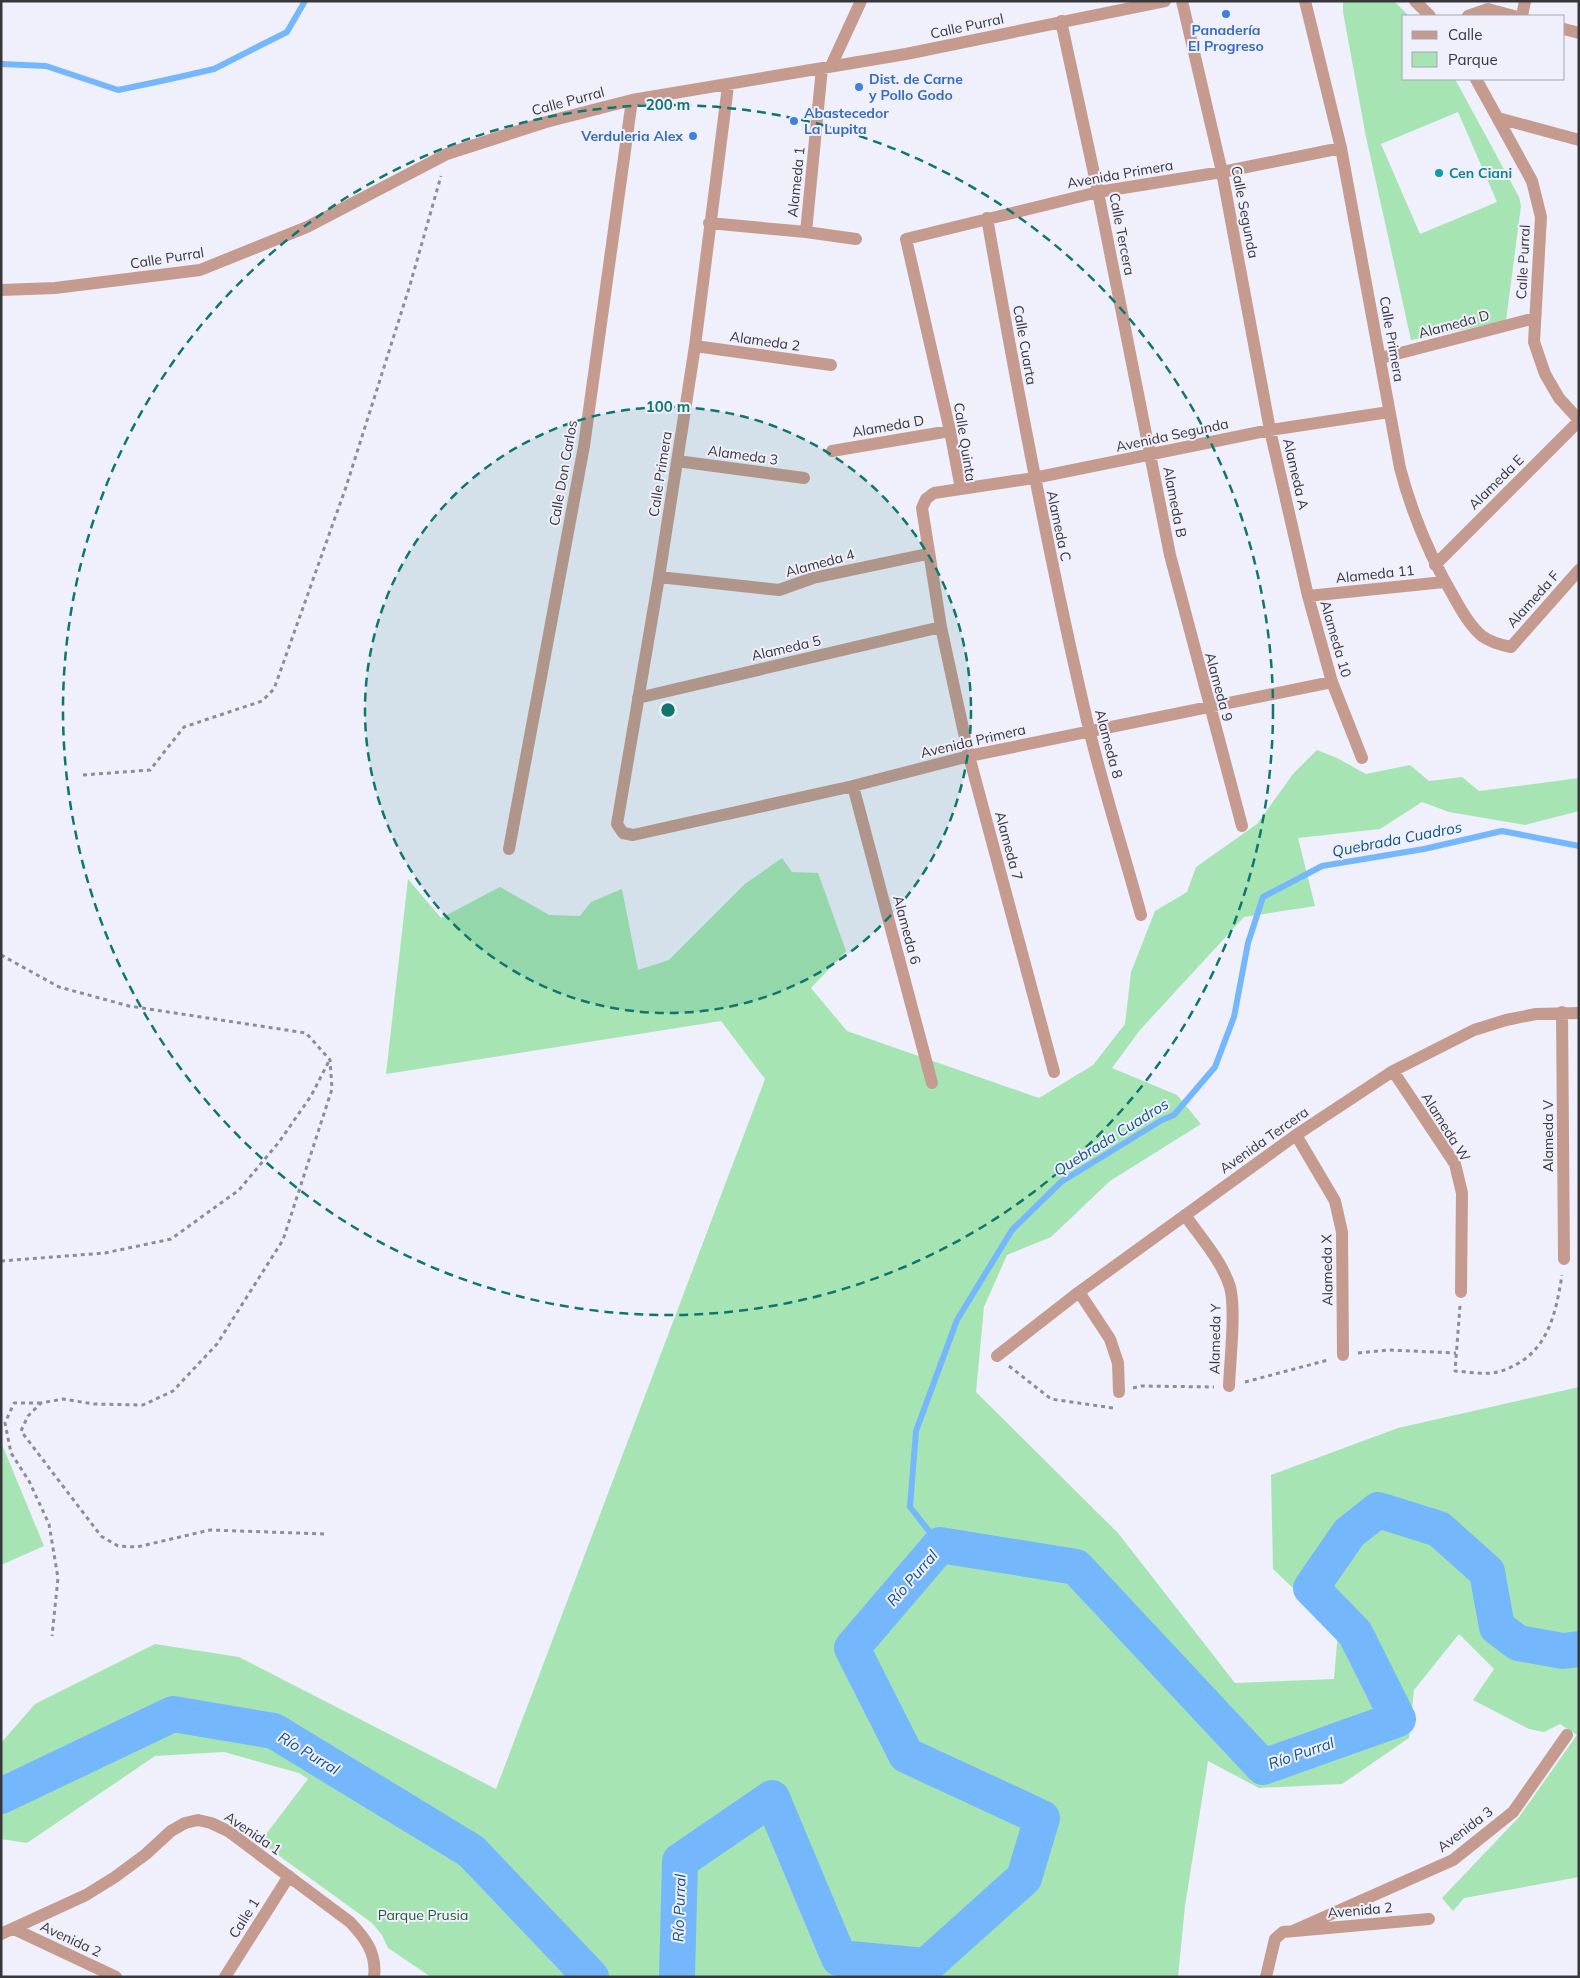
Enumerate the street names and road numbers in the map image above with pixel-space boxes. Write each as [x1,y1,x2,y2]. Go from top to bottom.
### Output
street label: Calle Purral [929,9,1005,43]
street label: Calle Purral [530,83,606,119]
street label: Alameda 1 [783,146,809,218]
street label: Avenida Primera [1065,156,1175,192]
street label: Calle Segunda [1227,164,1263,260]
street label: Calle Tercera [1105,191,1139,277]
street label: Calle Purral [1512,224,1534,300]
street label: Calle Purral [129,243,205,273]
street label: Calle Primera [1376,295,1408,383]
street label: Calle Cuarta [1009,304,1041,386]
street label: Alameda D [1416,306,1492,342]
street label: Alameda 2 [729,327,801,355]
street label: Calle Quinta [950,401,980,483]
street label: Alameda D [851,411,925,441]
street label: Avenida Segunda [1114,414,1230,456]
street label: Calle Don Carlos [545,419,581,527]
street label: Calle Primera [644,430,676,518]
street label: Alameda A [1279,437,1313,512]
street label: Alameda 3 [707,441,779,469]
street label: Alameda E [1465,451,1527,513]
street label: Alameda B [1159,465,1191,539]
street label: Alameda C [1043,489,1075,563]
street label: Alameda 4 [783,545,857,581]
street label: Alameda 11 [1335,561,1415,587]
street label: Alameda F [1503,567,1563,631]
street label: Alameda 10 [1316,598,1356,680]
street label: Alameda 5 [749,631,823,665]
street label: Alameda 9 [1201,650,1237,724]
street label: Alameda 8 [1091,707,1127,781]
street label: Avenida Primera [919,720,1027,762]
street label: Alameda 7 [991,809,1027,883]
street label: Alameda 6 [889,893,925,967]
street label: Alameda W [1418,1089,1475,1165]
street label: Alameda V [1539,1100,1557,1172]
street label: Avenida Tercera [1216,1103,1312,1177]
street label: Alameda X [1317,1234,1337,1306]
street label: Alameda Y [1205,1303,1225,1375]
street label: Avenida 3 [1434,1802,1496,1856]
street label: Avenida 1 [221,1807,285,1859]
street label: Calle 1 [225,1895,263,1941]
street label: Avenida 2 [1327,1898,1393,1922]
street label: Avenida 2 [38,1917,104,1961]

